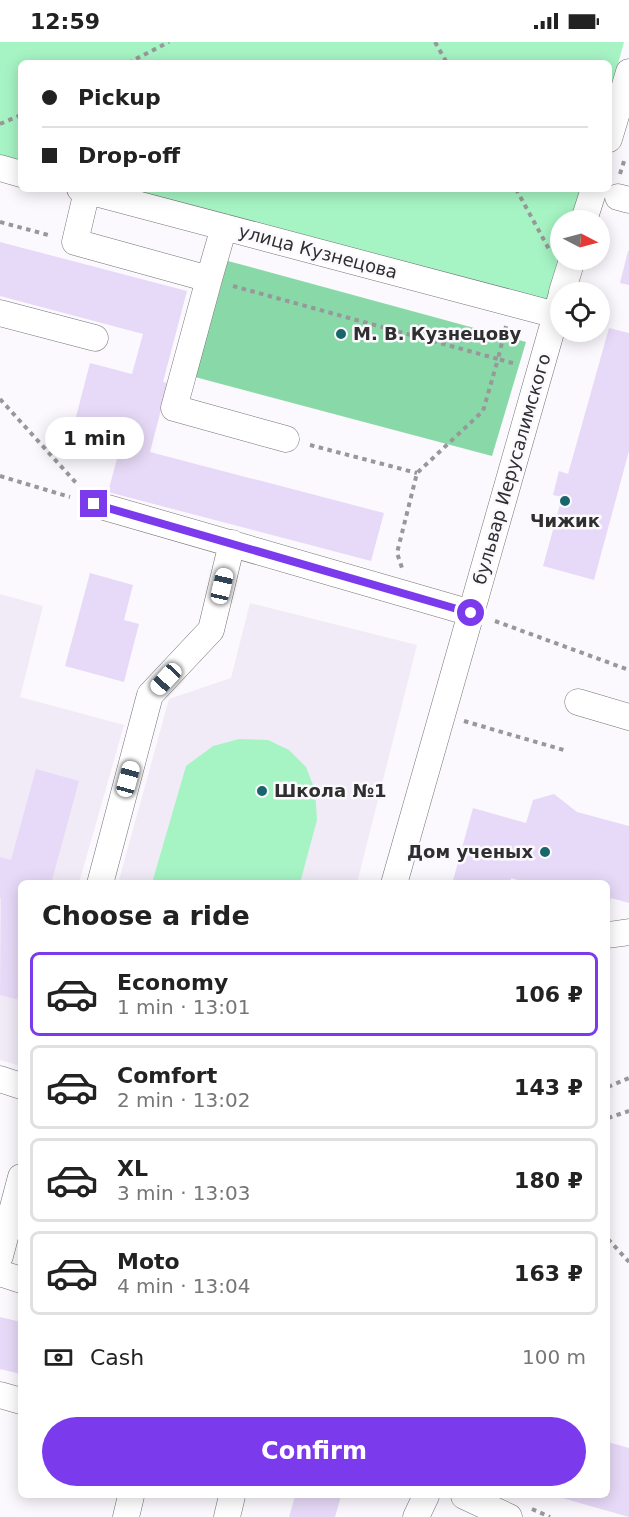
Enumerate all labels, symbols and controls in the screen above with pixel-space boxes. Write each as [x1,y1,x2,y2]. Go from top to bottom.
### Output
text: 12:59 [30,9,100,34]
text: Pickup [78,85,161,110]
text: Drop-off [78,143,180,168]
north arrow [550,210,610,270]
map controls [550,210,610,342]
street label: улица Кузнецова [236,220,400,283]
button: locate [550,282,610,342]
place label: М. В. Кузнецову [353,323,521,344]
marker: М. В. Кузнецову [334,327,348,341]
street label: бульвар Иерусалимского [468,351,555,587]
callout: 1 min [44,417,144,459]
text: 1 min [63,426,126,450]
route end [80,490,107,517]
marker: Чижик [558,494,572,508]
place label: Чижик [530,510,600,531]
car [209,566,235,606]
route start [457,599,484,626]
car [147,660,185,698]
car [115,759,141,799]
place label: Школа №1 [274,780,387,801]
marker: Школа №1 [255,784,269,798]
place label: Дом ученых [407,841,533,862]
marker: Дом ученых [538,845,552,859]
text: Choose a ride [42,900,250,931]
icon: car [45,967,99,1021]
text: Economy [117,970,228,995]
text: 106 ₽ [514,982,583,1007]
text: 1 min · 13:01 [117,995,251,1019]
icon: car [45,1060,99,1114]
text: Comfort [117,1063,217,1088]
text: 143 ₽ [514,1075,583,1100]
text: 2 min · 13:02 [117,1088,251,1112]
icon: car [45,1153,99,1207]
text: XL [117,1156,148,1181]
text: 180 ₽ [514,1168,583,1193]
text: 3 min · 13:03 [117,1181,251,1205]
icon: car [45,1246,99,1300]
text: Moto [117,1249,180,1274]
text: 163 ₽ [514,1261,583,1286]
text: 4 min · 13:04 [117,1274,251,1298]
icon: cash [42,1341,75,1374]
text: Cash [90,1345,144,1370]
text: 100 m [522,1345,586,1369]
button: Confirm [42,1417,586,1486]

